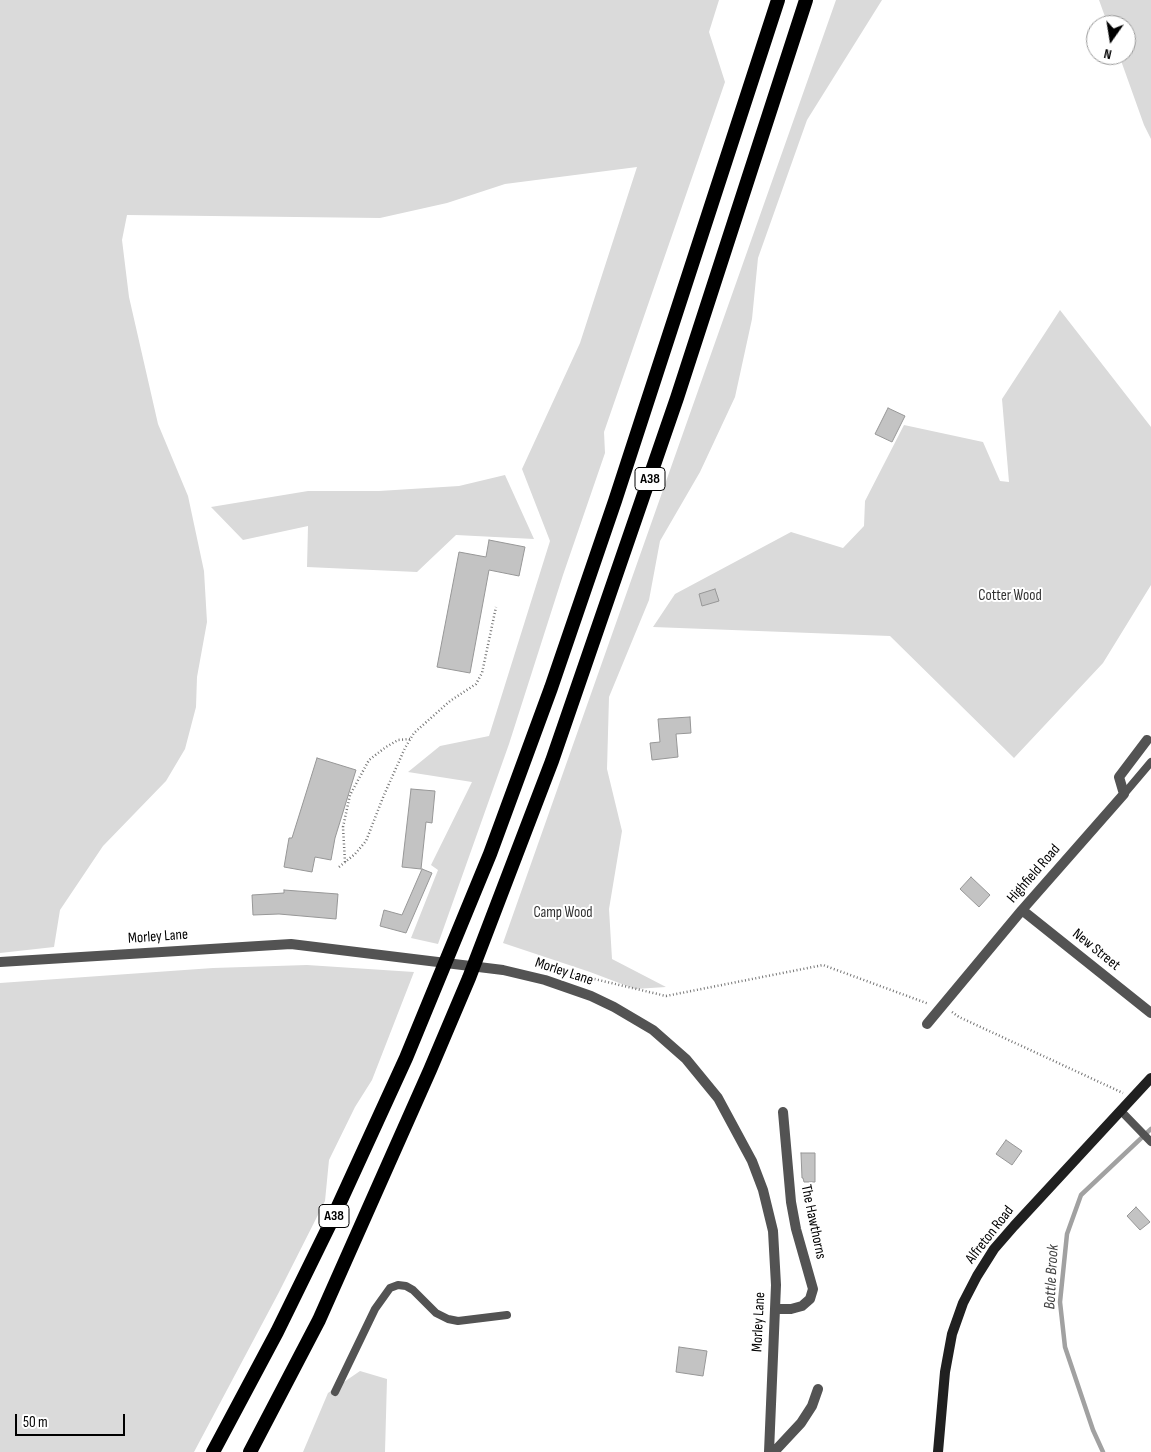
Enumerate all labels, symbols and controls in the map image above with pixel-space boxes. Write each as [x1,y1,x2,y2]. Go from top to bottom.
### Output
north arrow [1086,15,1136,65]
text: N [1102,45,1113,63]
road number: A38 [635,468,665,490]
park label: Cotter Wood [978,587,1042,605]
street label: Highfield Road [1004,841,1064,907]
park label: Camp Wood [533,904,593,922]
street label: New Street [1069,925,1123,975]
street label: Morley Lane [127,926,189,948]
street label: Morley Lane [533,954,595,990]
street label: The Hawthorns [796,1183,830,1261]
street label: Alfreton Road [962,1203,1018,1267]
road number: A38 [319,1204,349,1228]
water label: Bottle Brook [1041,1244,1063,1310]
street label: Morley Lane [748,1292,770,1352]
scale bar [18,1404,128,1436]
text: 50 m [23,1413,48,1432]

